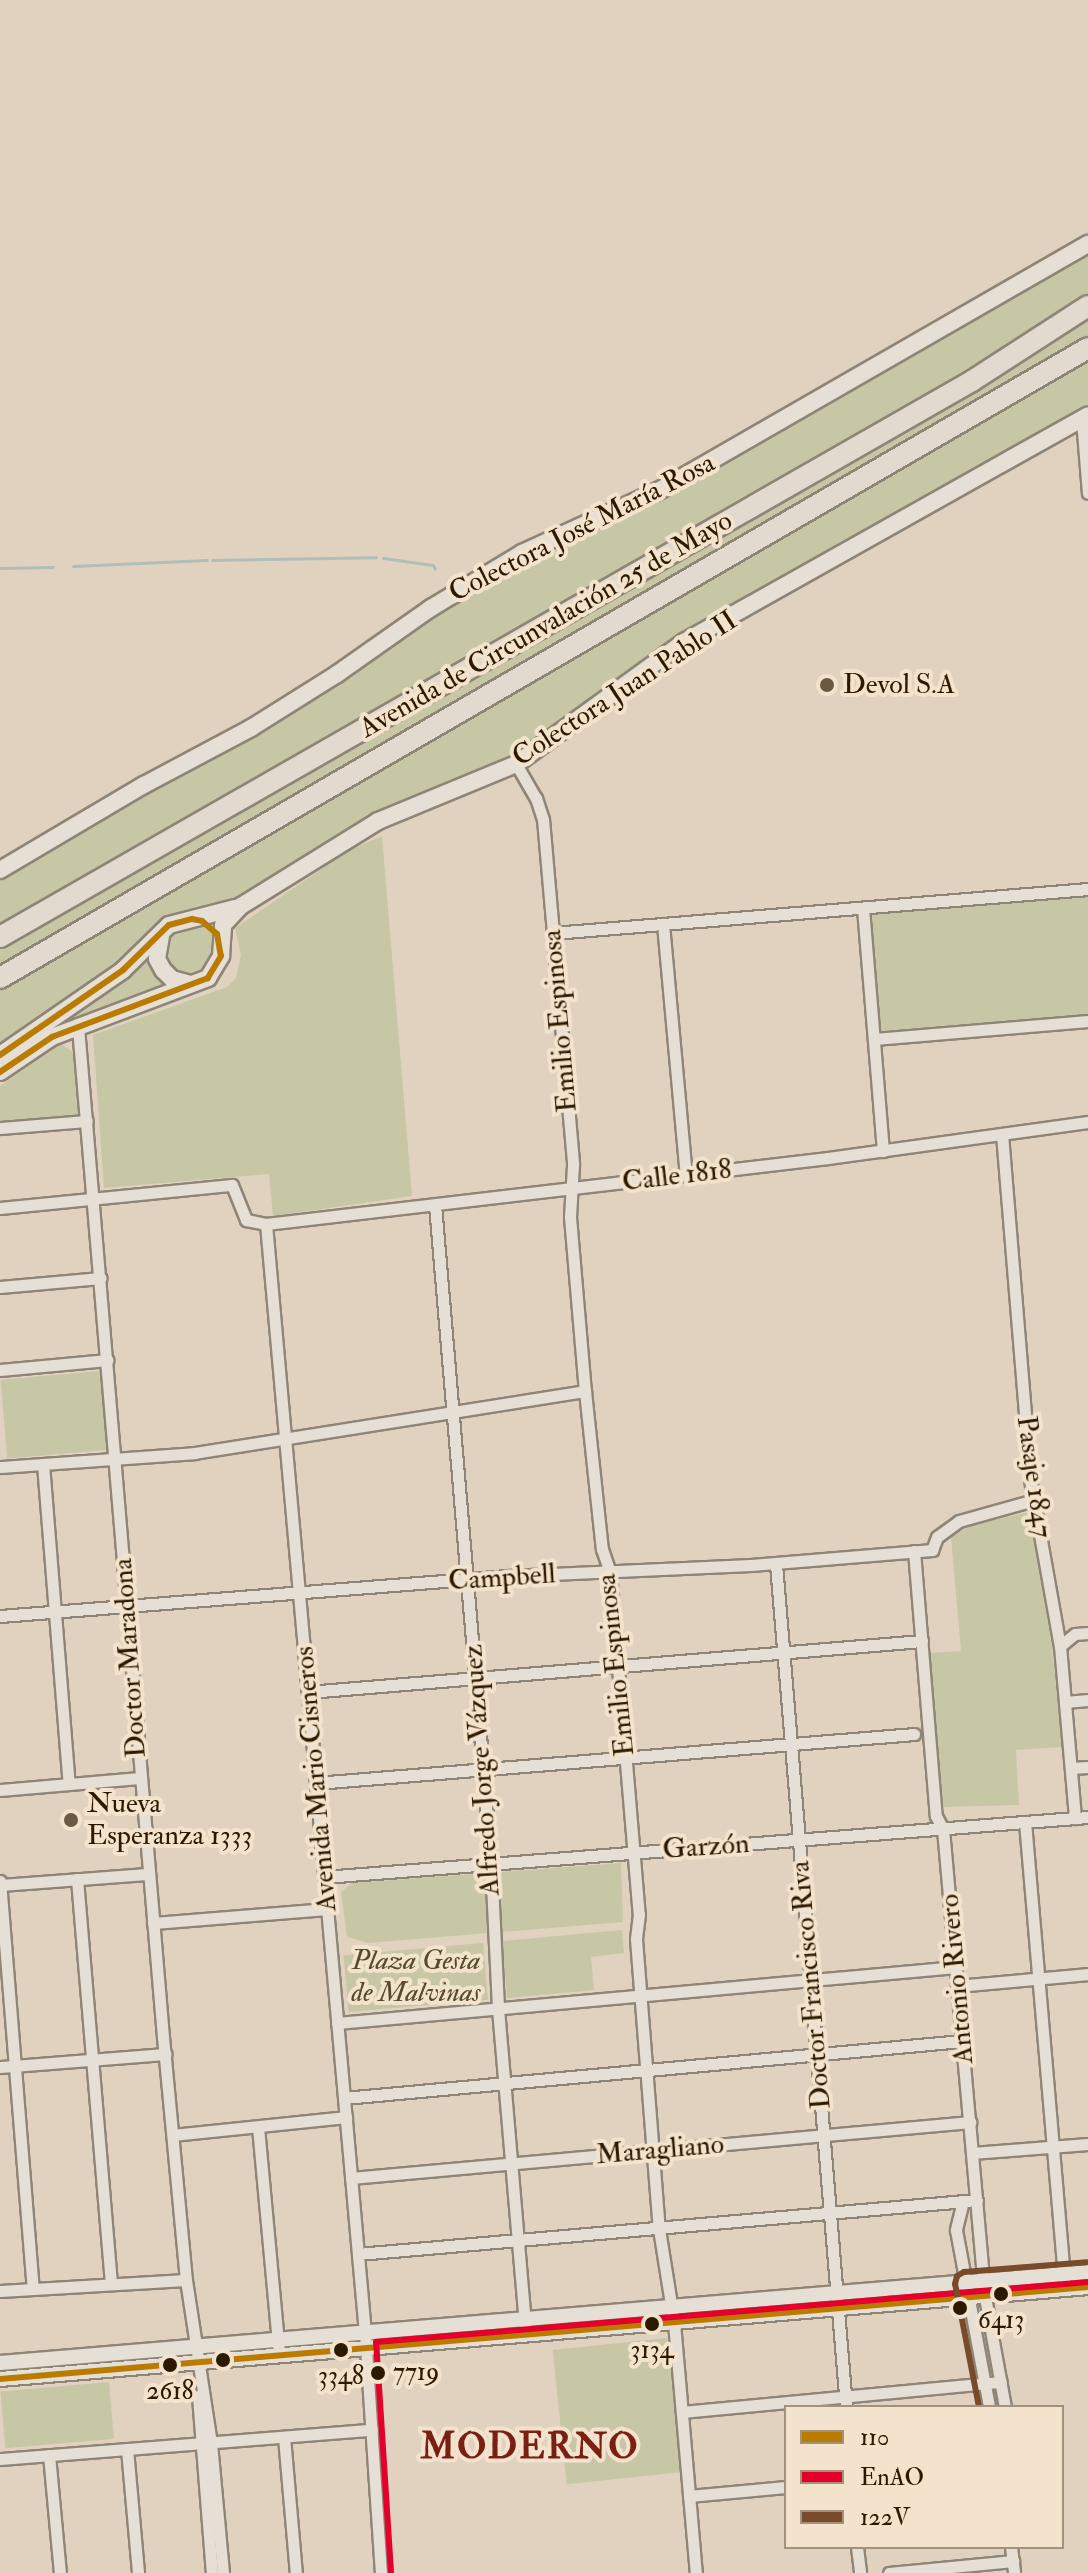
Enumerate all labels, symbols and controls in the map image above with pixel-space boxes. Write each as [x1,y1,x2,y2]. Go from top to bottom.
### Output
street label: Colectora José María Rosa [444,446,720,610]
street label: Avenida de Circunvalación 25 de Mayo [354,504,738,746]
street label: Colectora Juan Pablo II [506,604,744,774]
place label: Devol S.A [843,668,955,702]
marker: Devol S.A [818,676,836,694]
street label: Emilio Espinosa [535,928,585,1114]
street label: Calle 1818 [620,1153,734,1199]
street label: Pasaje 1847 [1009,1414,1059,1540]
street label: Doctor Maradona [106,1557,154,1759]
street label: Campbell [447,1557,557,1599]
street label: Emilio Espinosa [590,1572,642,1758]
street label: Alfredo Jorge Vázquez [456,1643,508,1897]
street label: Avenida Mario Cisneros [288,1645,344,1913]
place label: Nueva Esperanza 1333 [87,1787,252,1853]
marker: Nueva Esperanza 1333 [62,1811,80,1829]
street label: Garzón [661,1827,751,1867]
street label: Doctor Francisco Riva [783,1859,839,2111]
street label: Antonio Rivero [933,1893,981,2065]
park label: Plaza Gesta de Malvinas [352,1944,480,2010]
street label: Maragliano [595,2128,725,2172]
marker: 6413 [993,2286,1009,2302]
unlabelled marker [952,2300,968,2316]
place label: 6413 [978,2305,1024,2337]
marker: 3134 [644,2316,660,2332]
place label: 3134 [630,2335,674,2367]
marker: 3348 [333,2342,349,2358]
unlabelled marker [215,2352,231,2368]
marker: 2618 [162,2357,178,2373]
place label: 7719 [393,2357,439,2389]
place label: 3348 [318,2361,364,2393]
marker: 7719 [370,2365,386,2381]
place label: 2618 [146,2376,194,2408]
legend [784,2405,1064,2549]
text: 110 [860,2422,889,2453]
district label: MODERNO [420,2425,640,2469]
text: EnAO [860,2462,924,2493]
text: 122V [860,2502,910,2533]

